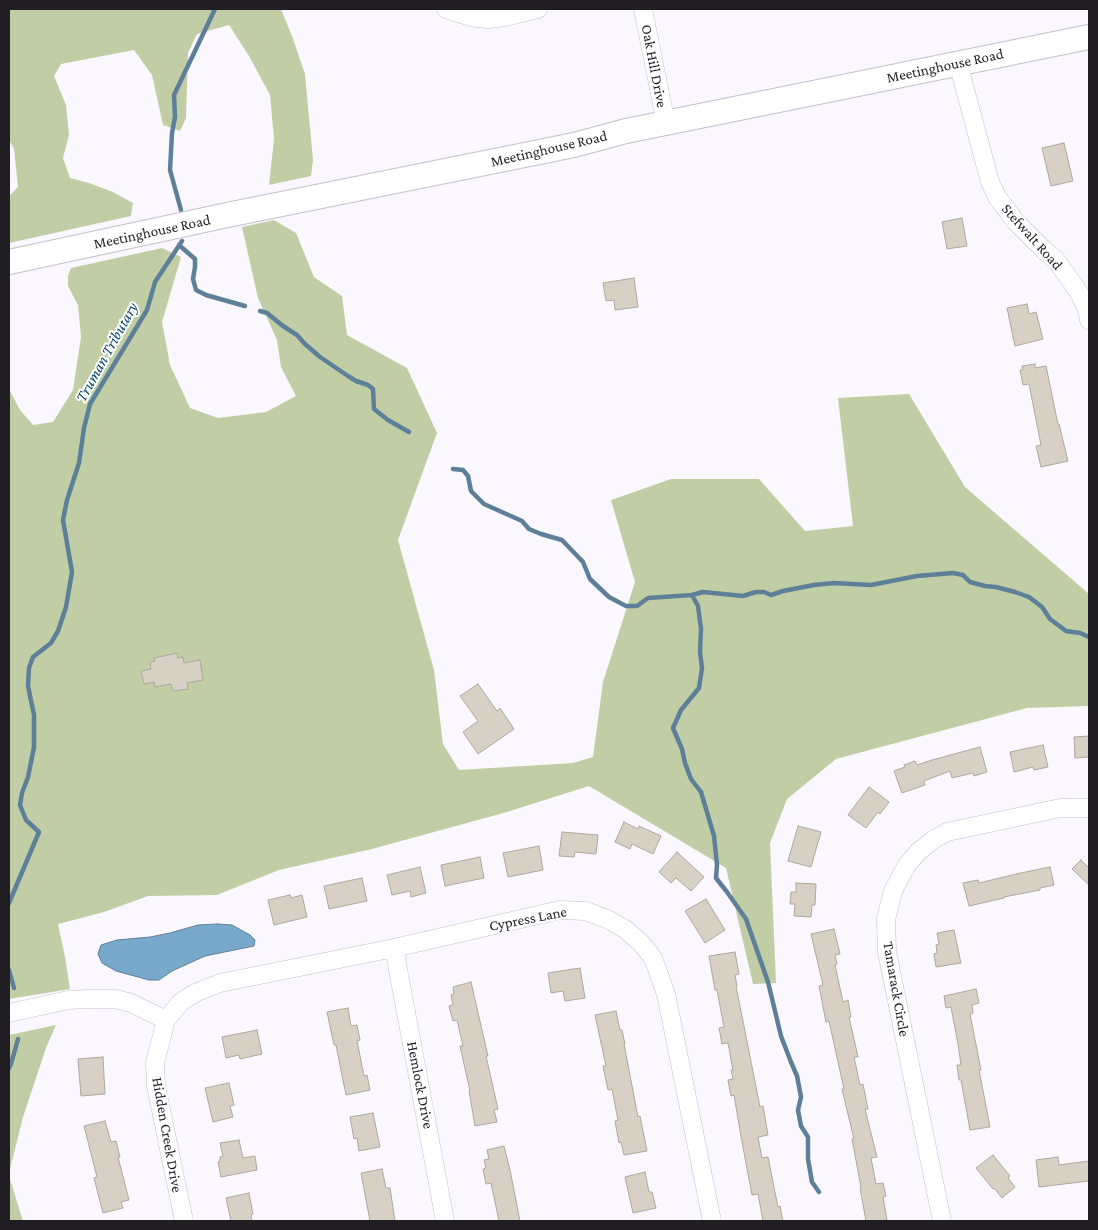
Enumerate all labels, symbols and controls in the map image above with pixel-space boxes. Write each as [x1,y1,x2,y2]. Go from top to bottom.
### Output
street label: Oak Hill Drive [637,23,671,109]
street label: Meetinghouse Road [885,45,1005,87]
street label: Meetinghouse Road [489,127,609,171]
street label: Stefwalt Road [998,200,1066,274]
street label: Meetinghouse Road [92,211,212,253]
water label: Truman Tributary [72,299,142,405]
street label: Cypress Lane [488,903,568,935]
street label: Tamarack Circle [879,940,913,1038]
street label: Hemlock Drive [403,1040,437,1130]
street label: Hidden Creek Drive [148,1076,186,1194]

